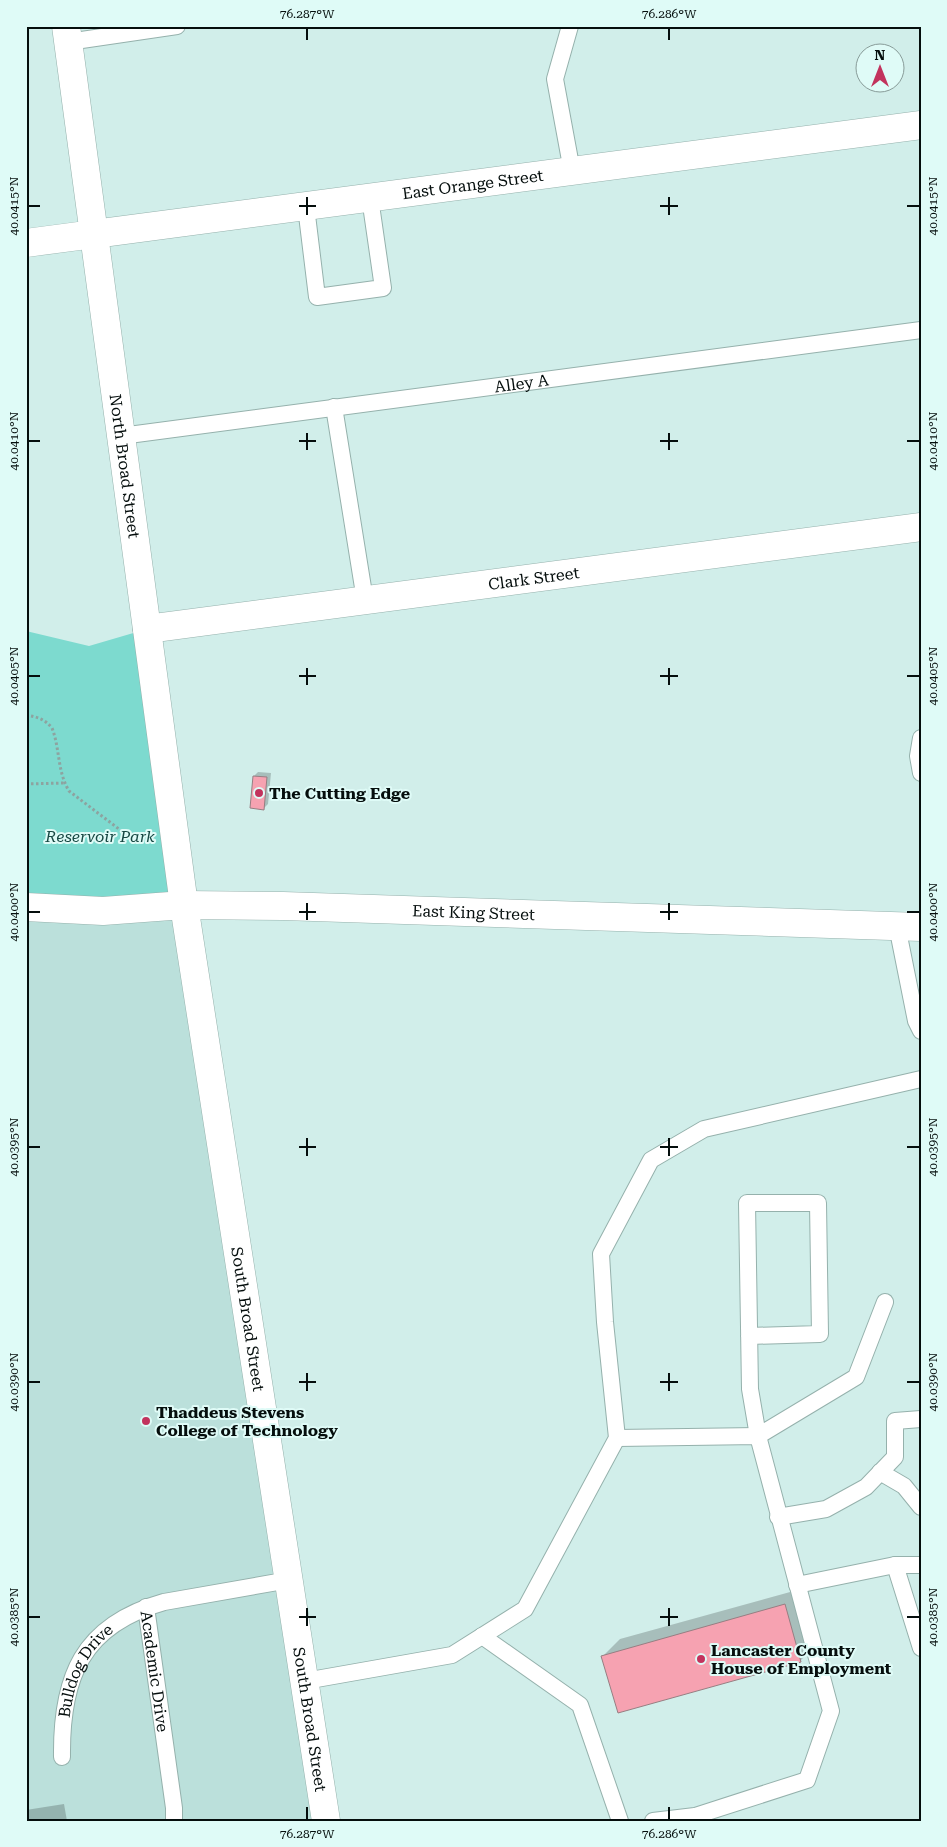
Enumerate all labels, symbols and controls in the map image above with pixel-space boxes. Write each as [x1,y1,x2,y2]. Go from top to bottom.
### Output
text: 76.287°W [280,7,335,21]
text: 76.286°W [642,7,697,21]
north arrow [854,42,904,92]
text: N [875,47,886,63]
street label: East Orange Street [401,166,545,203]
text: 40.0415°N [7,176,21,235]
text: 40.0415°N [926,176,940,235]
street label: Alley A [493,370,551,396]
street label: North Broad Street [106,393,144,539]
text: 40.0410°N [7,411,21,470]
text: 40.0410°N [926,411,940,470]
street label: Clark Street [487,563,581,594]
text: 40.0405°N [7,646,21,705]
text: 40.0405°N [926,646,940,705]
place label: The Cutting Edge [269,784,410,803]
marker: The Cutting Edge [253,787,265,799]
park label: Reservoir Park [44,827,155,846]
text: 40.0400°N [7,882,21,941]
text: 40.0400°N [926,882,940,941]
street label: East King Street [412,901,535,924]
text: 40.0395°N [7,1117,21,1176]
text: 40.0395°N [926,1117,940,1176]
street label: South Broad Street [227,1246,268,1393]
text: 40.0390°N [7,1352,21,1411]
text: 40.0390°N [926,1352,940,1411]
place label: Thaddeus Stevens College of Technology [156,1403,338,1440]
marker: Thaddeus Stevens College of Technology [140,1415,152,1427]
text: 40.0385°N [7,1587,21,1646]
text: 40.0385°N [926,1587,940,1646]
street label: Academic Drive [137,1610,172,1733]
street label: Bulldog Drive [55,1620,117,1719]
place label: Lancaster County House of Employment [711,1641,892,1678]
street label: South Broad Street [289,1646,330,1793]
marker: Lancaster County House of Employment [695,1653,707,1665]
text: 76.287°W [280,1827,335,1841]
text: 76.286°W [642,1827,697,1841]

